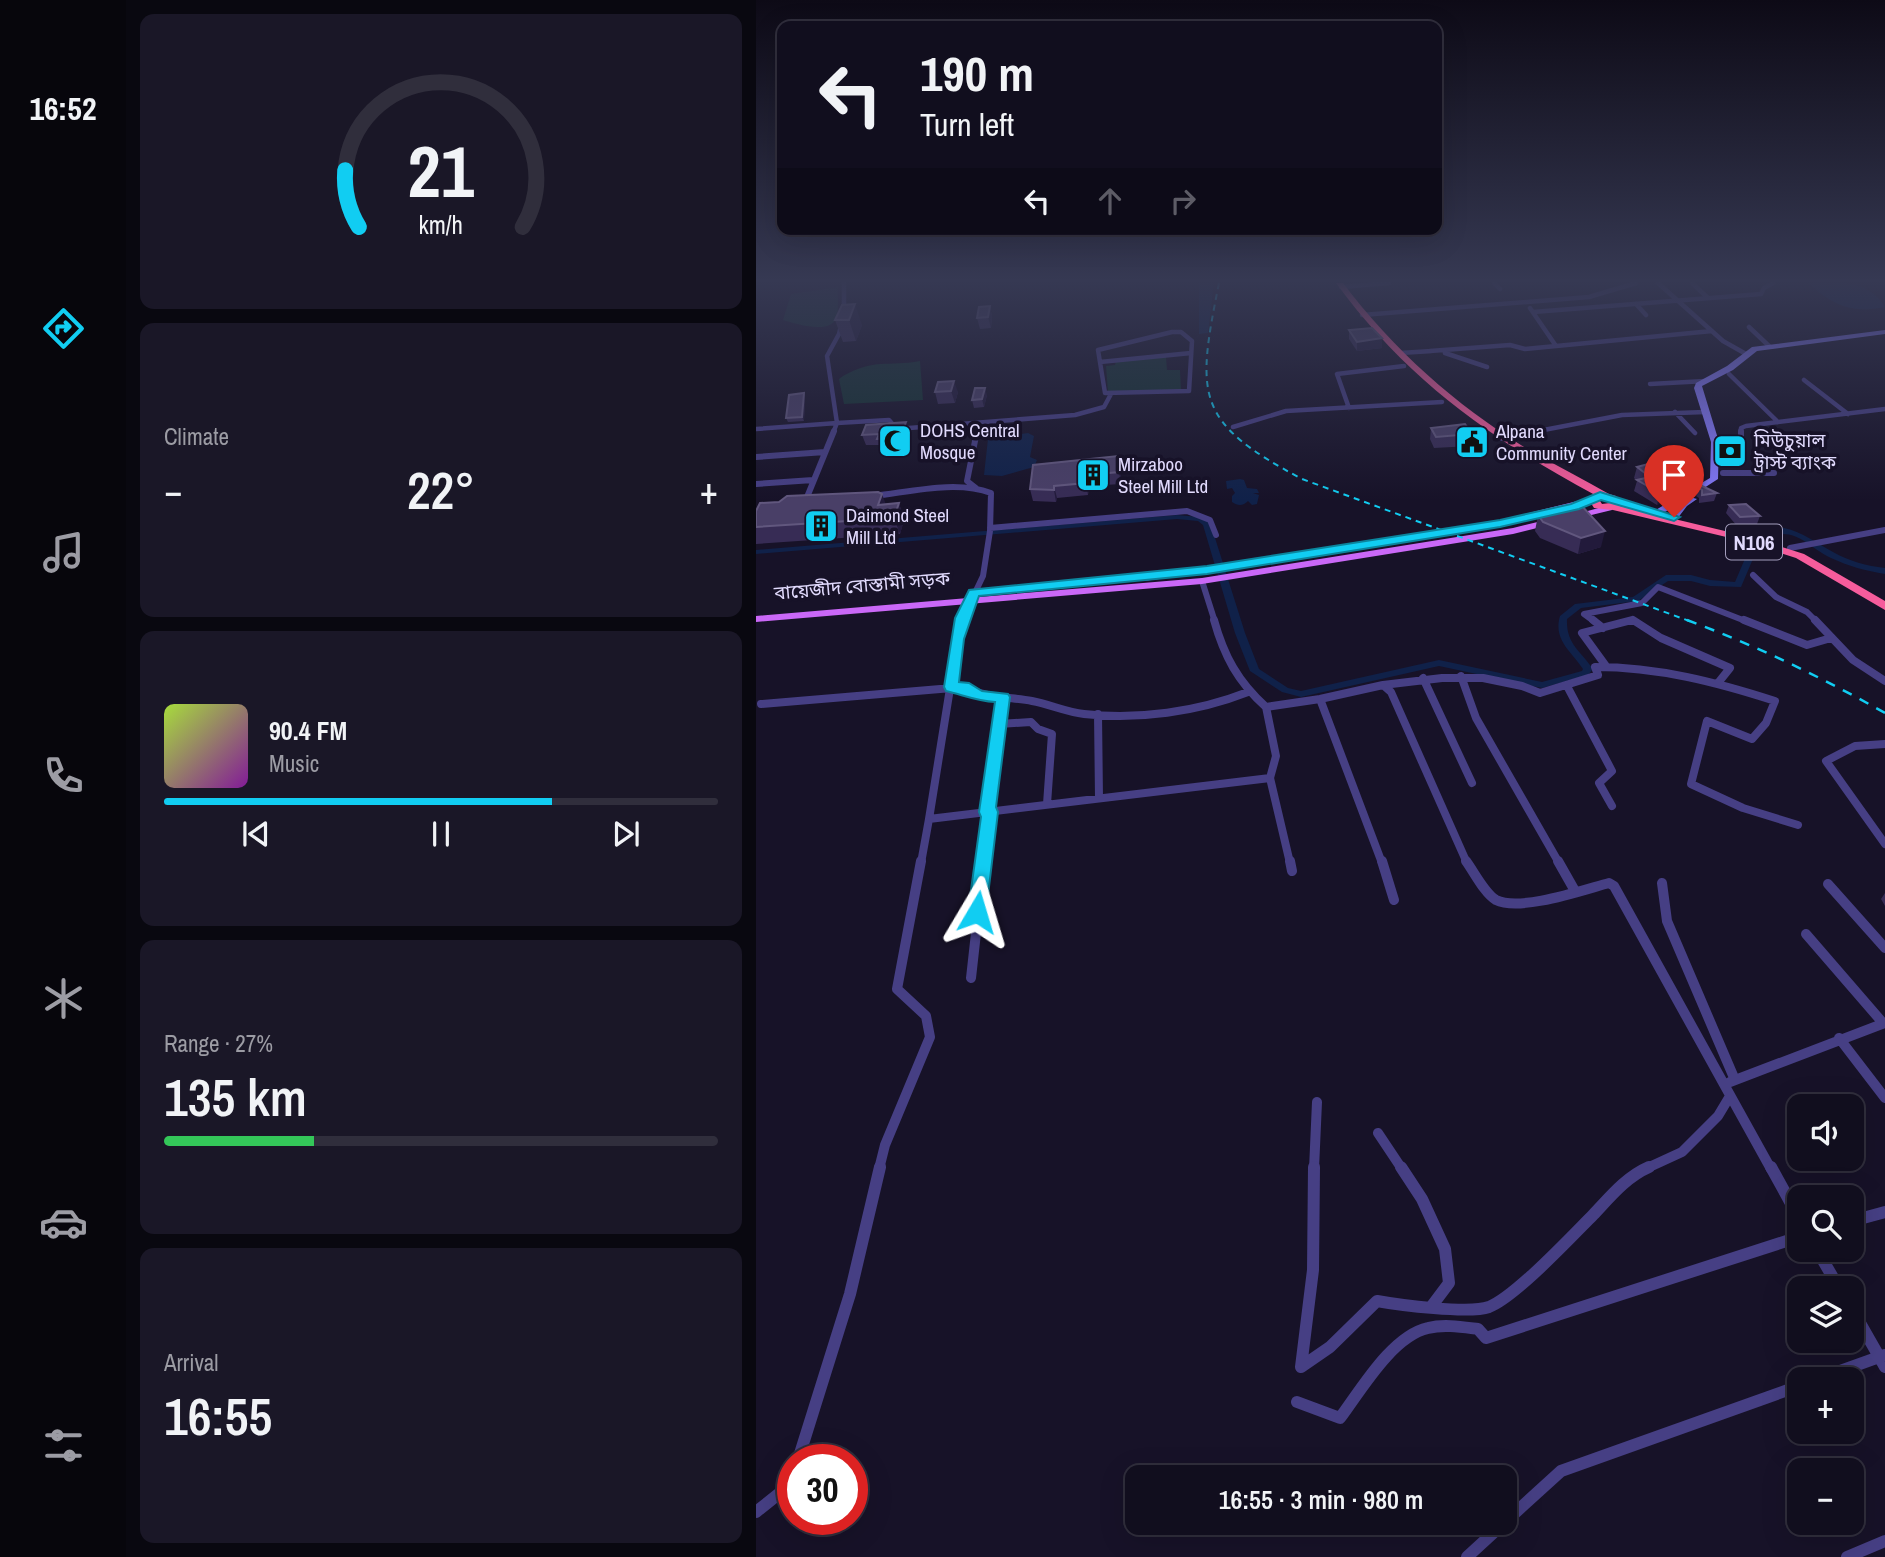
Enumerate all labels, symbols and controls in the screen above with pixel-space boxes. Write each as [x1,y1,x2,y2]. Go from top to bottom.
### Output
text: 190 m [920,40,1034,106]
icon: left [805,49,896,140]
text: 16:52 [29,87,97,130]
text: Turn left [920,103,1014,146]
text: 21 [408,123,475,221]
icon: left [1018,182,1056,220]
icon: ahead [1091,182,1129,220]
icon: right [1164,182,1202,220]
text: km/h [419,208,463,242]
icon: directions [39,304,88,353]
place label: DOHS Central Mosque [920,417,1020,465]
place label: Alpana Community Center [1495,418,1628,466]
text: Climate [164,421,229,452]
mosque icon: DOHS Central Mosque [876,422,914,460]
public building icon: Alpana Community Center [1453,423,1491,461]
place label: মিউচুয়াল ট্রাস্ট ব্যাংক [1753,427,1837,475]
bank icon: মিউচুয়াল ট্রাস্ট ব্যাংক [1711,432,1749,470]
pin [1644,445,1704,517]
place label: Mirzaboo Steel Mill Ltd [1118,451,1208,499]
text: 22° [407,455,475,525]
building icon: Mirzaboo Steel Mill Ltd [1074,456,1112,494]
icon: arrive [1655,456,1693,494]
text: − [164,465,182,516]
text: + [700,465,718,516]
place label: Daimond Steel Mill Ltd [846,502,949,550]
building icon: Daimond Steel Mill Ltd [802,507,840,545]
road number: N106 [1726,524,1782,560]
icon: music [39,528,88,577]
street label: বায়েজীদ বোস্তামী সড়ক [772,564,952,606]
text: 90.4 FM [269,713,347,748]
text: Music [269,748,319,779]
icon: phone [39,751,88,800]
icon: previous [237,815,275,853]
icon: pause [422,815,460,853]
icon: next [607,815,645,853]
position arrow [940,875,1014,949]
icon: climate [39,974,88,1023]
text: Range · 27% [164,1028,273,1059]
text: 135 km [164,1062,307,1132]
map controls [1787,1094,1864,1535]
button: sound [1787,1094,1864,1171]
button: search [1787,1185,1864,1262]
icon: car [39,1198,88,1247]
button: layers [1787,1276,1864,1353]
text: Arrival [164,1347,219,1378]
button: + [1787,1367,1864,1444]
text: 16:55 [164,1381,272,1451]
icon: filters [39,1421,88,1470]
speed limit sign: 30 [777,1444,868,1535]
button: − [1787,1458,1864,1535]
text: 16:55 · 3 min · 980 m [1219,1482,1423,1517]

